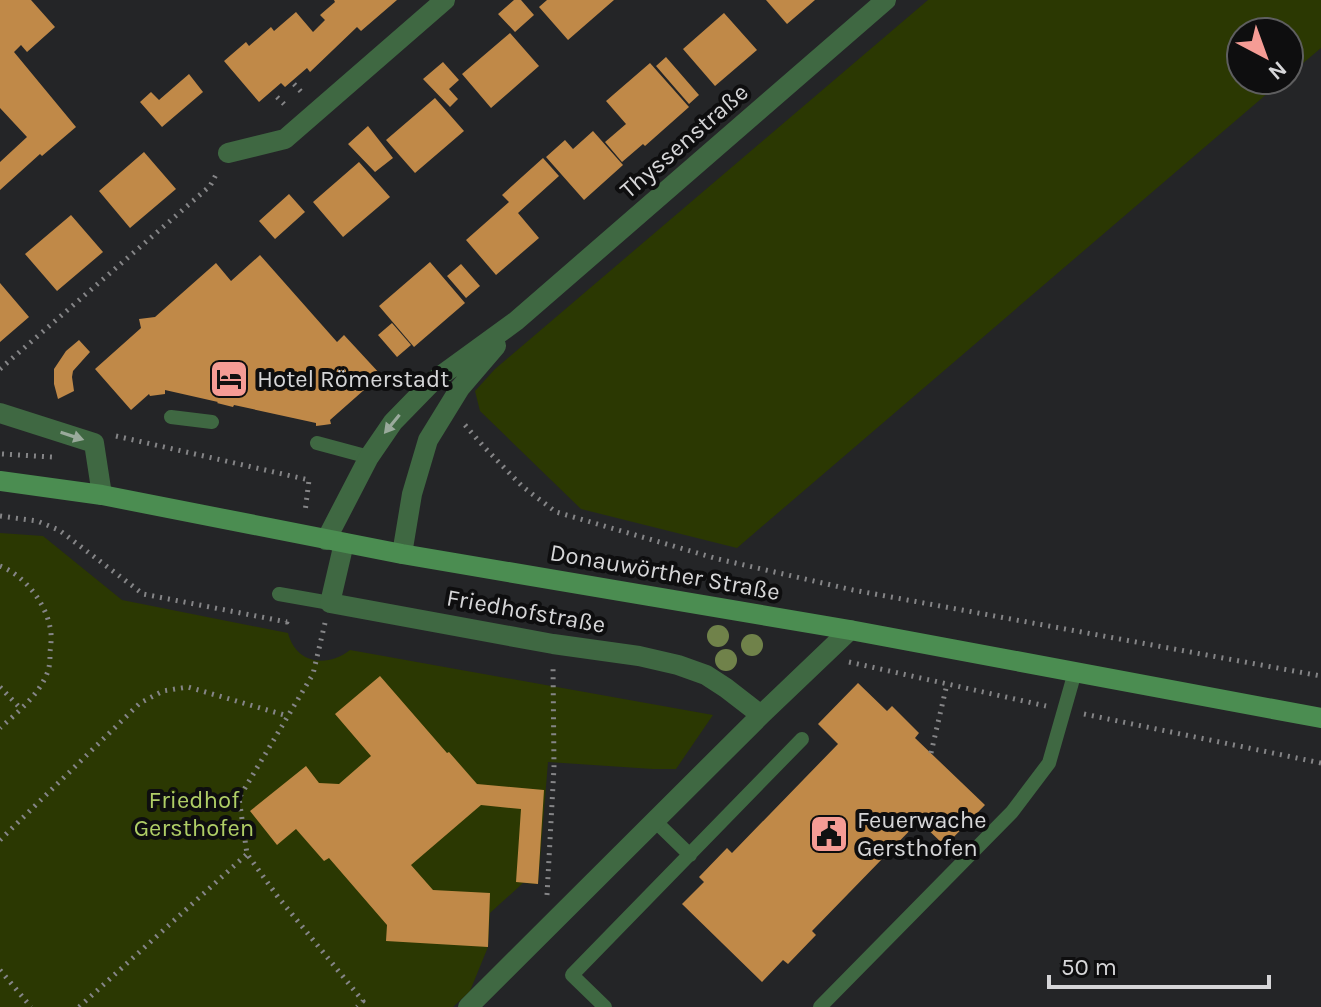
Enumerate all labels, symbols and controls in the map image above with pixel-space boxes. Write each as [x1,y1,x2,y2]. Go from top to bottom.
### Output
north arrow [1225,16,1305,96]
text: N [1263,55,1292,85]
street label: Thyssenstraße [614,78,754,204]
hotel icon: Hotel Römerstadt [208,358,250,400]
place label: Hotel Römerstadt [257,365,449,393]
one-way arrow [385,414,401,434]
one-way arrow [60,430,84,443]
street label: Donauwörther Straße [548,538,782,606]
street label: Friedhofstraße [444,583,608,639]
park label: Friedhof Gersthofen [134,786,254,842]
place label: Feuerwache Gersthofen [857,806,987,862]
public building icon: Feuerwache Gersthofen [808,813,850,855]
scale bar [1049,939,1269,989]
text: 50 m [1061,953,1117,981]

